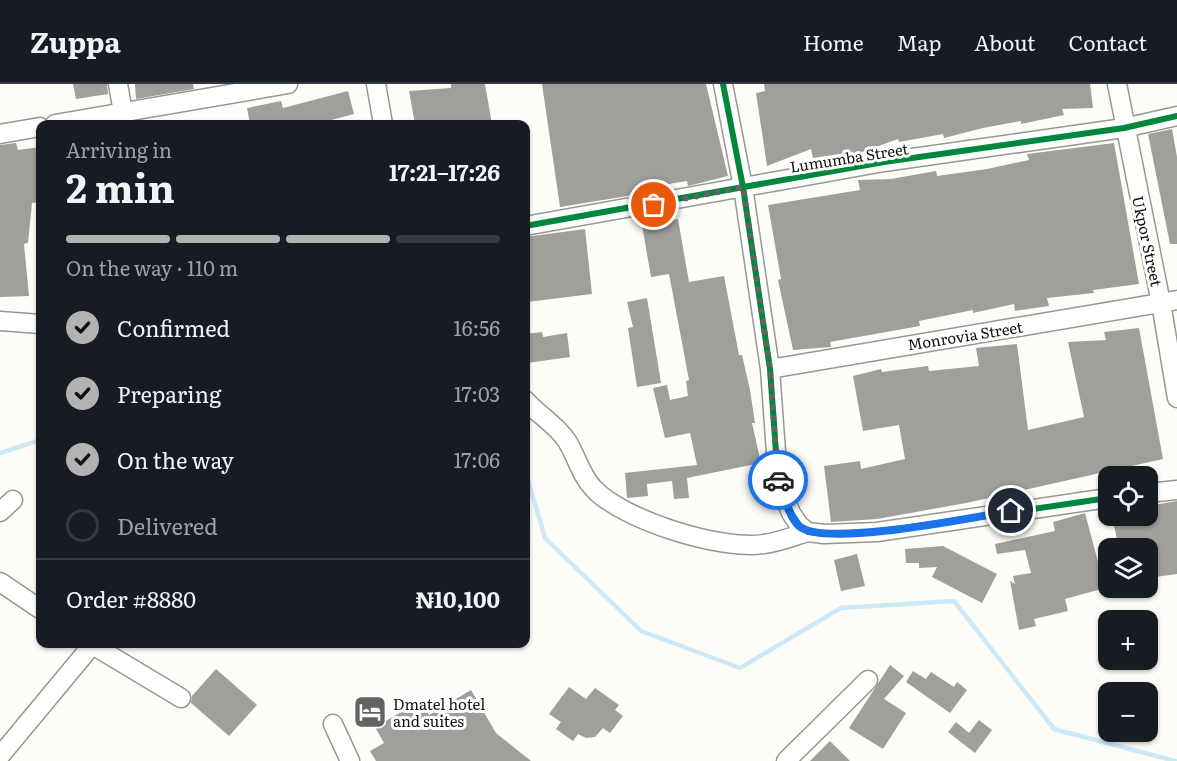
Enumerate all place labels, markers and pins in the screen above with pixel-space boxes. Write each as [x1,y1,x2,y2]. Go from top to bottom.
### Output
pin [628,179,679,230]
pin [985,485,1036,536]
place label: Dmatel hotel and suites [393,692,485,732]
hotel icon: Dmatel hotel and suites [352,694,388,730]

